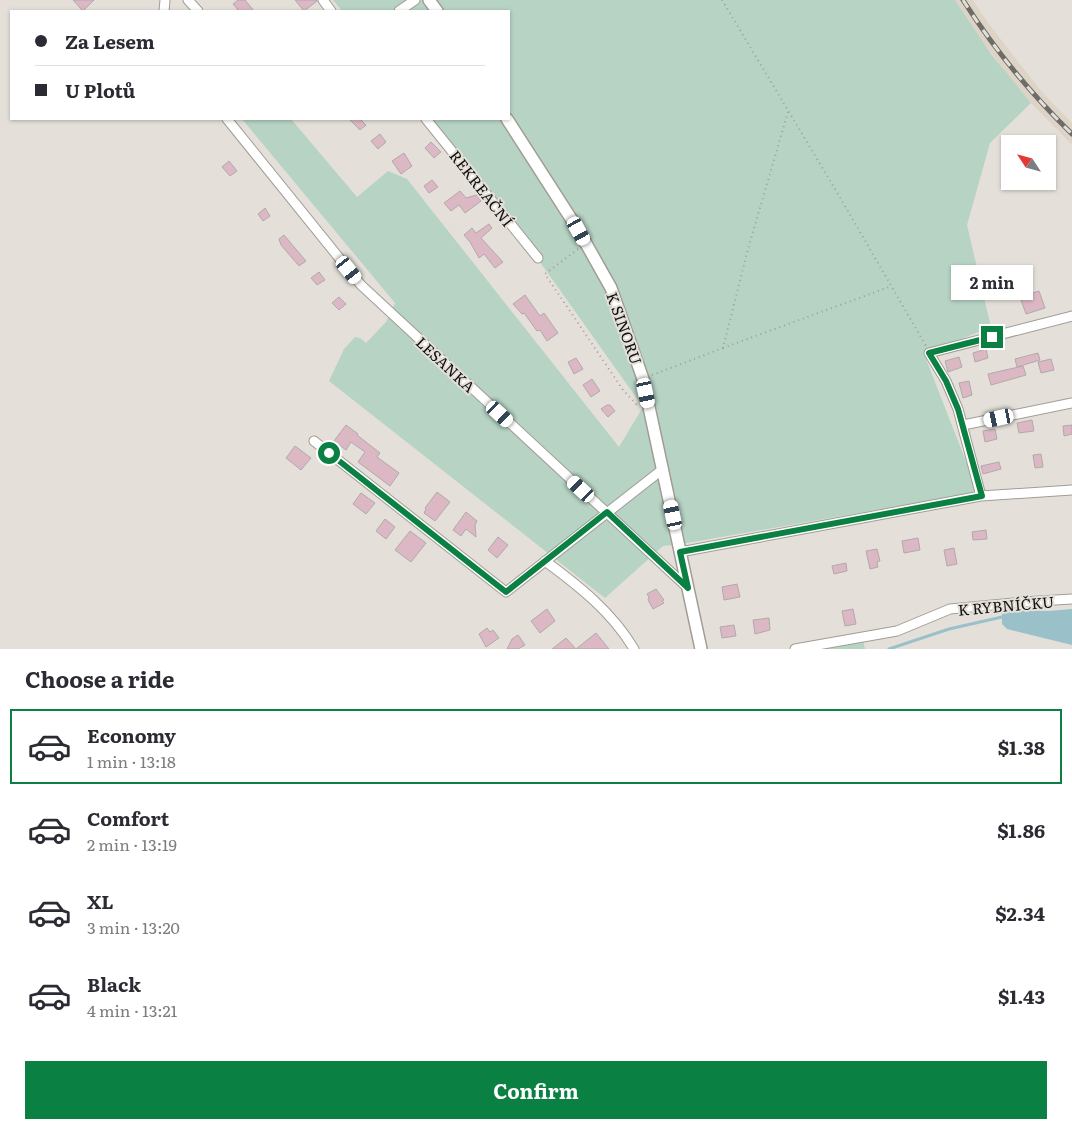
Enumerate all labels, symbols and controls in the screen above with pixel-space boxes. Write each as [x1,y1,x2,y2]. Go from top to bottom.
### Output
text: Za Lesem [65,27,155,55]
text: U Plotů [65,76,135,104]
north arrow [1001,135,1056,190]
map controls [1001,135,1056,190]
street label: REKREAČNÍ [445,145,519,231]
car [565,214,592,248]
car [333,254,364,286]
callout: 2 min [951,264,1033,300]
text: 2 min [970,270,1014,294]
street label: K SINORU [601,289,649,367]
route end [981,326,1003,348]
street label: LESANKA [411,330,481,398]
car [635,377,656,409]
car [483,398,516,430]
car [982,408,1015,428]
route start [318,442,340,464]
car [564,473,597,505]
car [662,499,683,531]
street label: K RYBNÍČKU [957,589,1055,621]
text: Choose a ride [25,662,174,695]
text: Economy [87,721,176,749]
icon: car [27,724,72,769]
text: $1.38 [998,733,1045,761]
text: 1 min · 13:18 [87,749,176,773]
text: Comfort [87,804,169,832]
icon: car [27,807,72,852]
text: $1.86 [997,816,1045,844]
text: 2 min · 13:19 [87,832,177,856]
text: XL [87,887,114,915]
icon: car [27,890,72,935]
text: $2.34 [995,899,1045,927]
text: 3 min · 13:20 [87,915,180,939]
text: Black [87,970,141,998]
icon: car [27,973,72,1018]
text: $1.43 [998,982,1045,1010]
text: 4 min · 13:21 [87,998,177,1022]
button: Confirm [25,1061,1047,1119]

